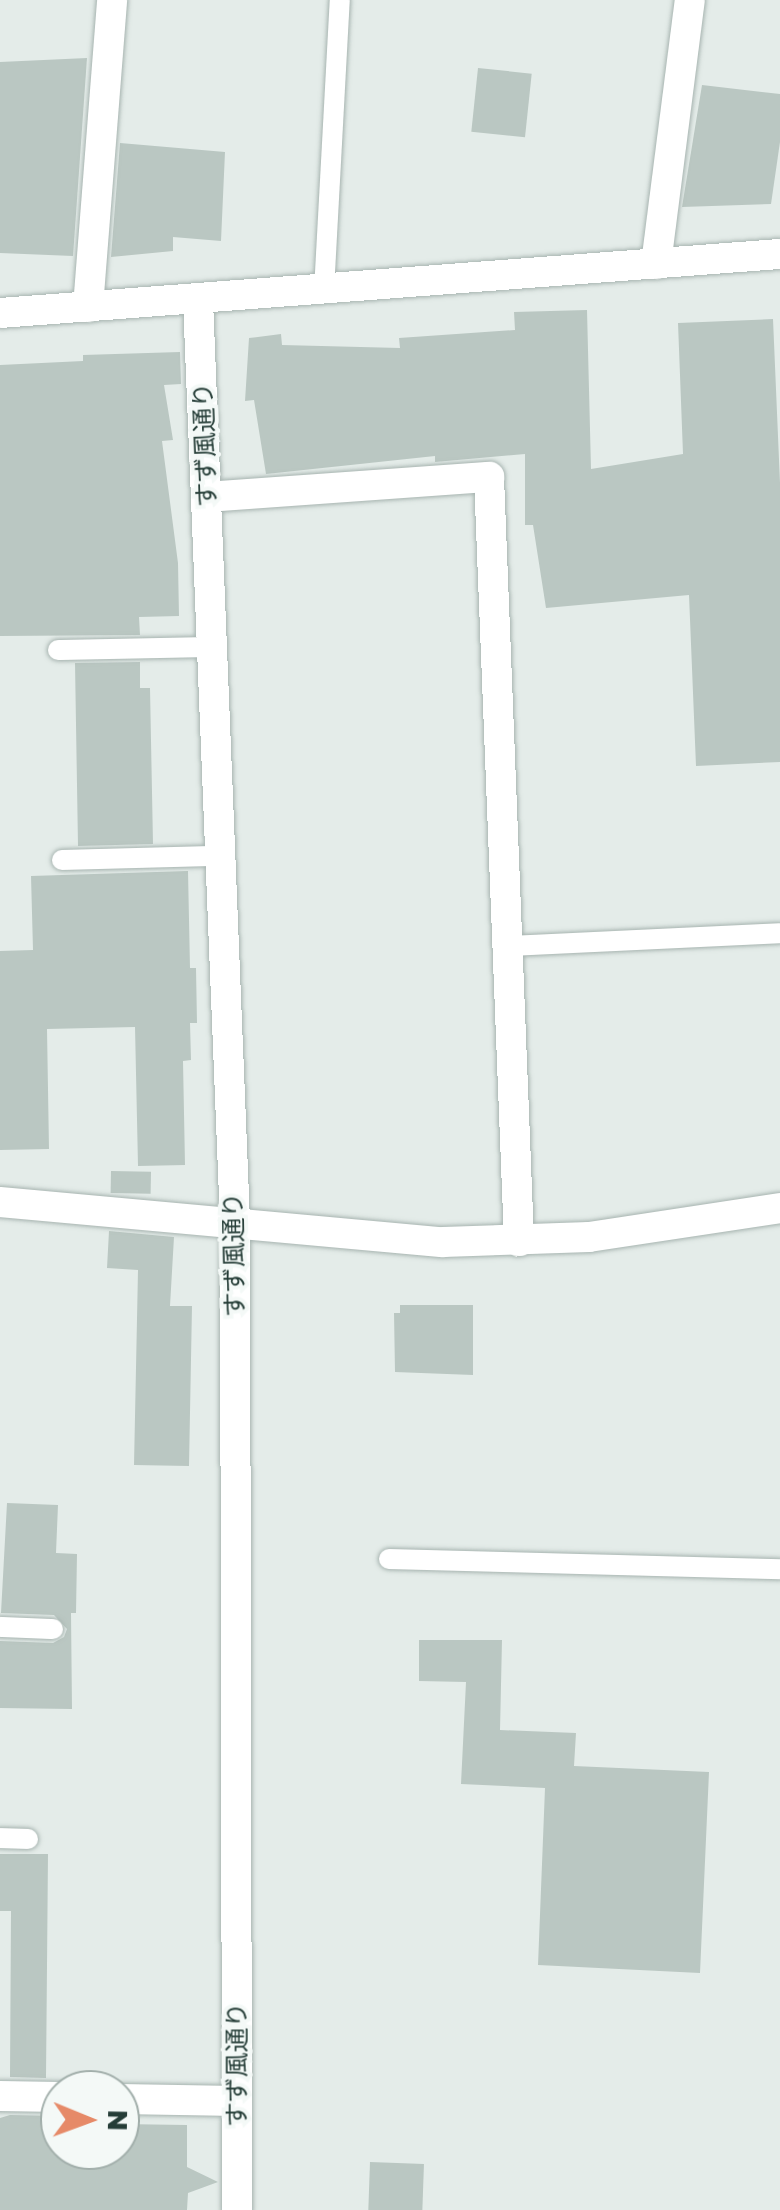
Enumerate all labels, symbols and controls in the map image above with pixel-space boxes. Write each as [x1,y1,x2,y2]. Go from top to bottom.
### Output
street label: すず風通り [188,382,222,508]
street label: すず風通り [218,1192,250,1318]
street label: すず風通り [222,2003,252,2127]
north arrow [40,2070,140,2170]
text: N [102,2110,135,2131]

